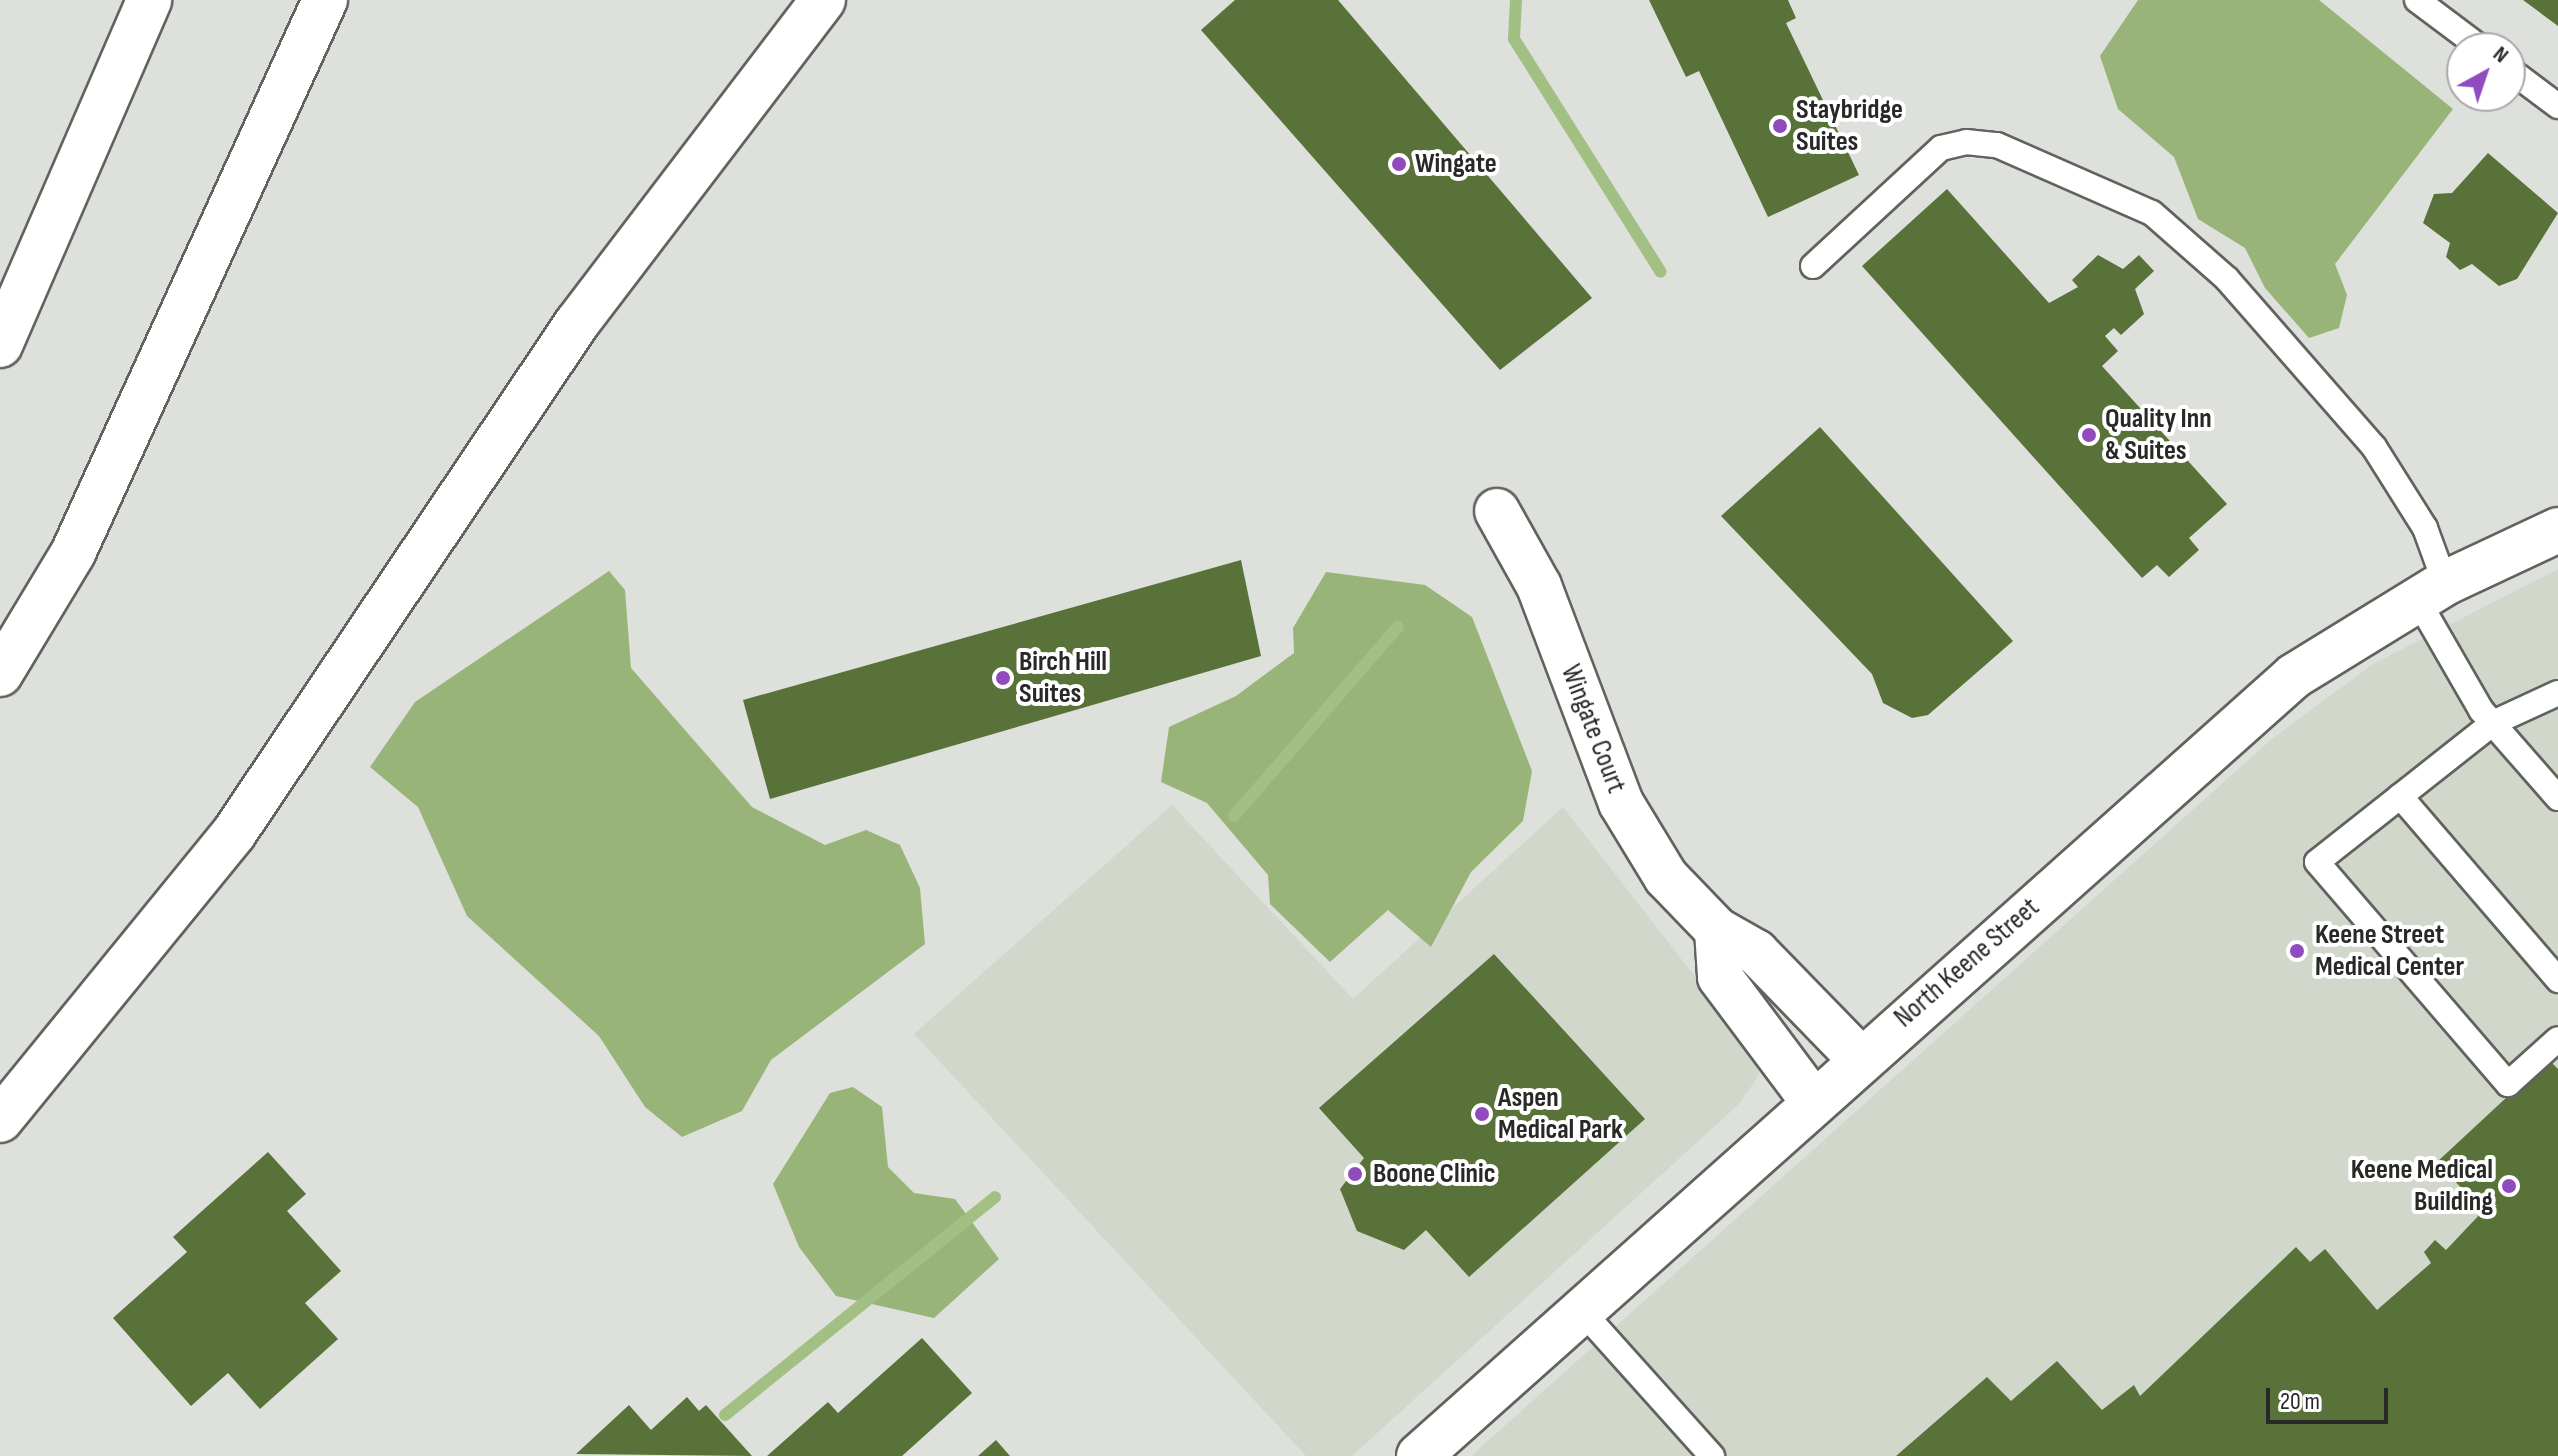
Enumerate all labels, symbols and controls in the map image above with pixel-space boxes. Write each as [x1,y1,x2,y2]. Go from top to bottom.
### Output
north arrow [2446,32,2526,112]
text: N [2487,41,2514,69]
place label: Staybridge Suites [1796,93,1903,159]
marker: Staybridge Suites [1771,117,1789,135]
place label: Wingate [1415,147,1497,181]
marker: Wingate [1390,155,1408,173]
place label: Quality Inn & Suites [2105,402,2212,468]
marker: Quality Inn & Suites [2080,426,2098,444]
place label: Birch Hill Suites [1019,645,1107,711]
street label: Wingate Court [1553,660,1633,798]
marker: Birch Hill Suites [994,669,1012,687]
street label: North Keene Street [1888,891,2046,1035]
place label: Keene Street Medical Center [2315,918,2464,984]
marker: Keene Street Medical Center [2286,940,2308,962]
place label: Aspen Medical Park [1498,1081,1623,1147]
marker: Aspen Medical Park [1473,1105,1491,1123]
place label: Keene Medical Building [2351,1153,2493,1219]
place label: Boone Clinic [1373,1157,1496,1191]
marker: Boone Clinic [1344,1163,1366,1185]
marker: Keene Medical Building [2500,1177,2518,1195]
scale bar [2270,1372,2392,1422]
text: 20 m [2280,1387,2320,1416]

